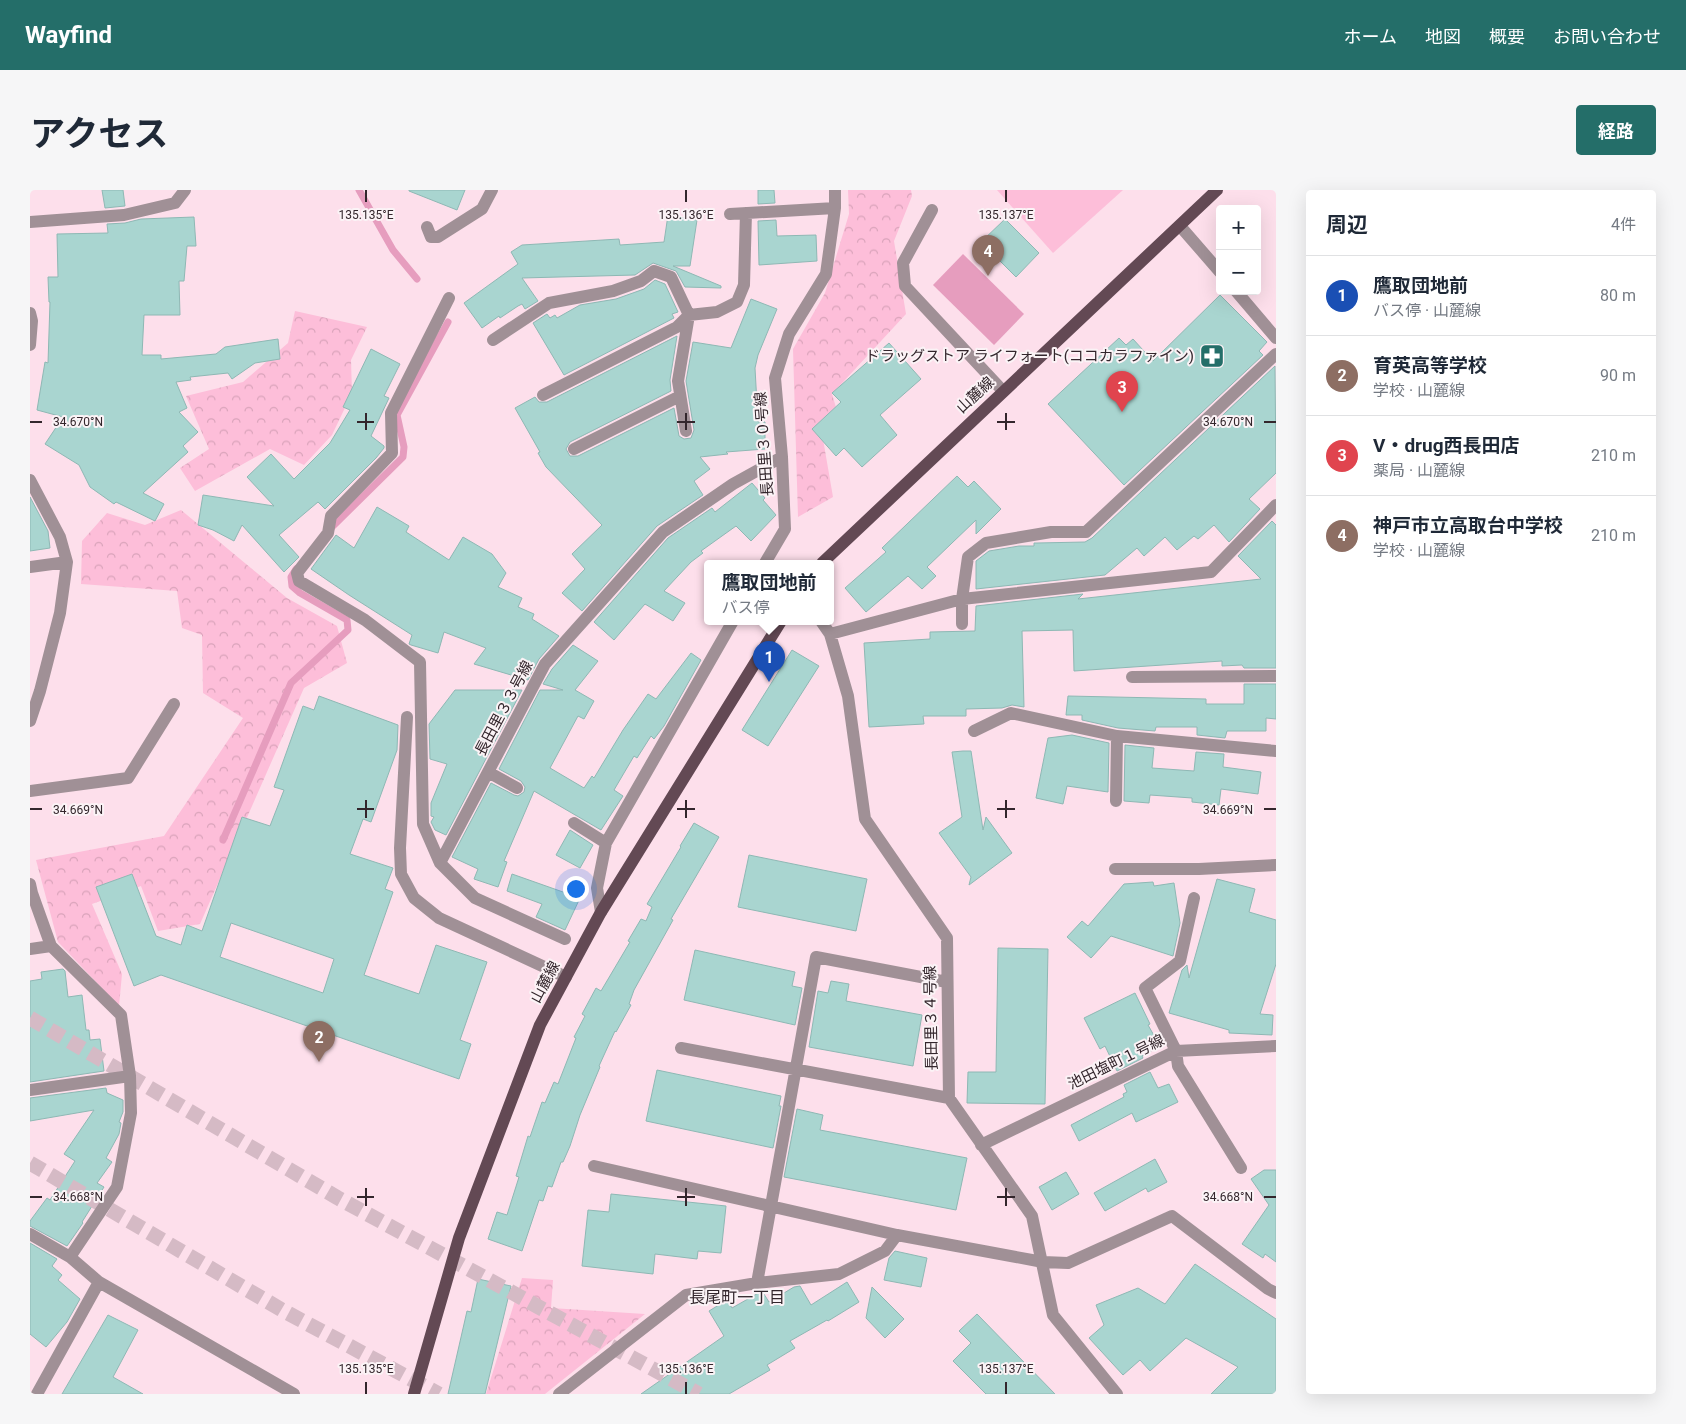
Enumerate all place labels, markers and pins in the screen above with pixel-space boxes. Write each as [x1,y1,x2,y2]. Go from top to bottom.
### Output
pin: 4 [972,235,1004,276]
pharmacy icon: ドラッグストア ライフォート(ココカラファイン) [1199,343,1225,369]
place label: ドラッグストア ライフォート(ココカラファイン) [865,347,1194,365]
pin: 3 [1106,371,1138,412]
pin: 1 [753,641,785,682]
pin: 2 [303,1021,335,1062]

